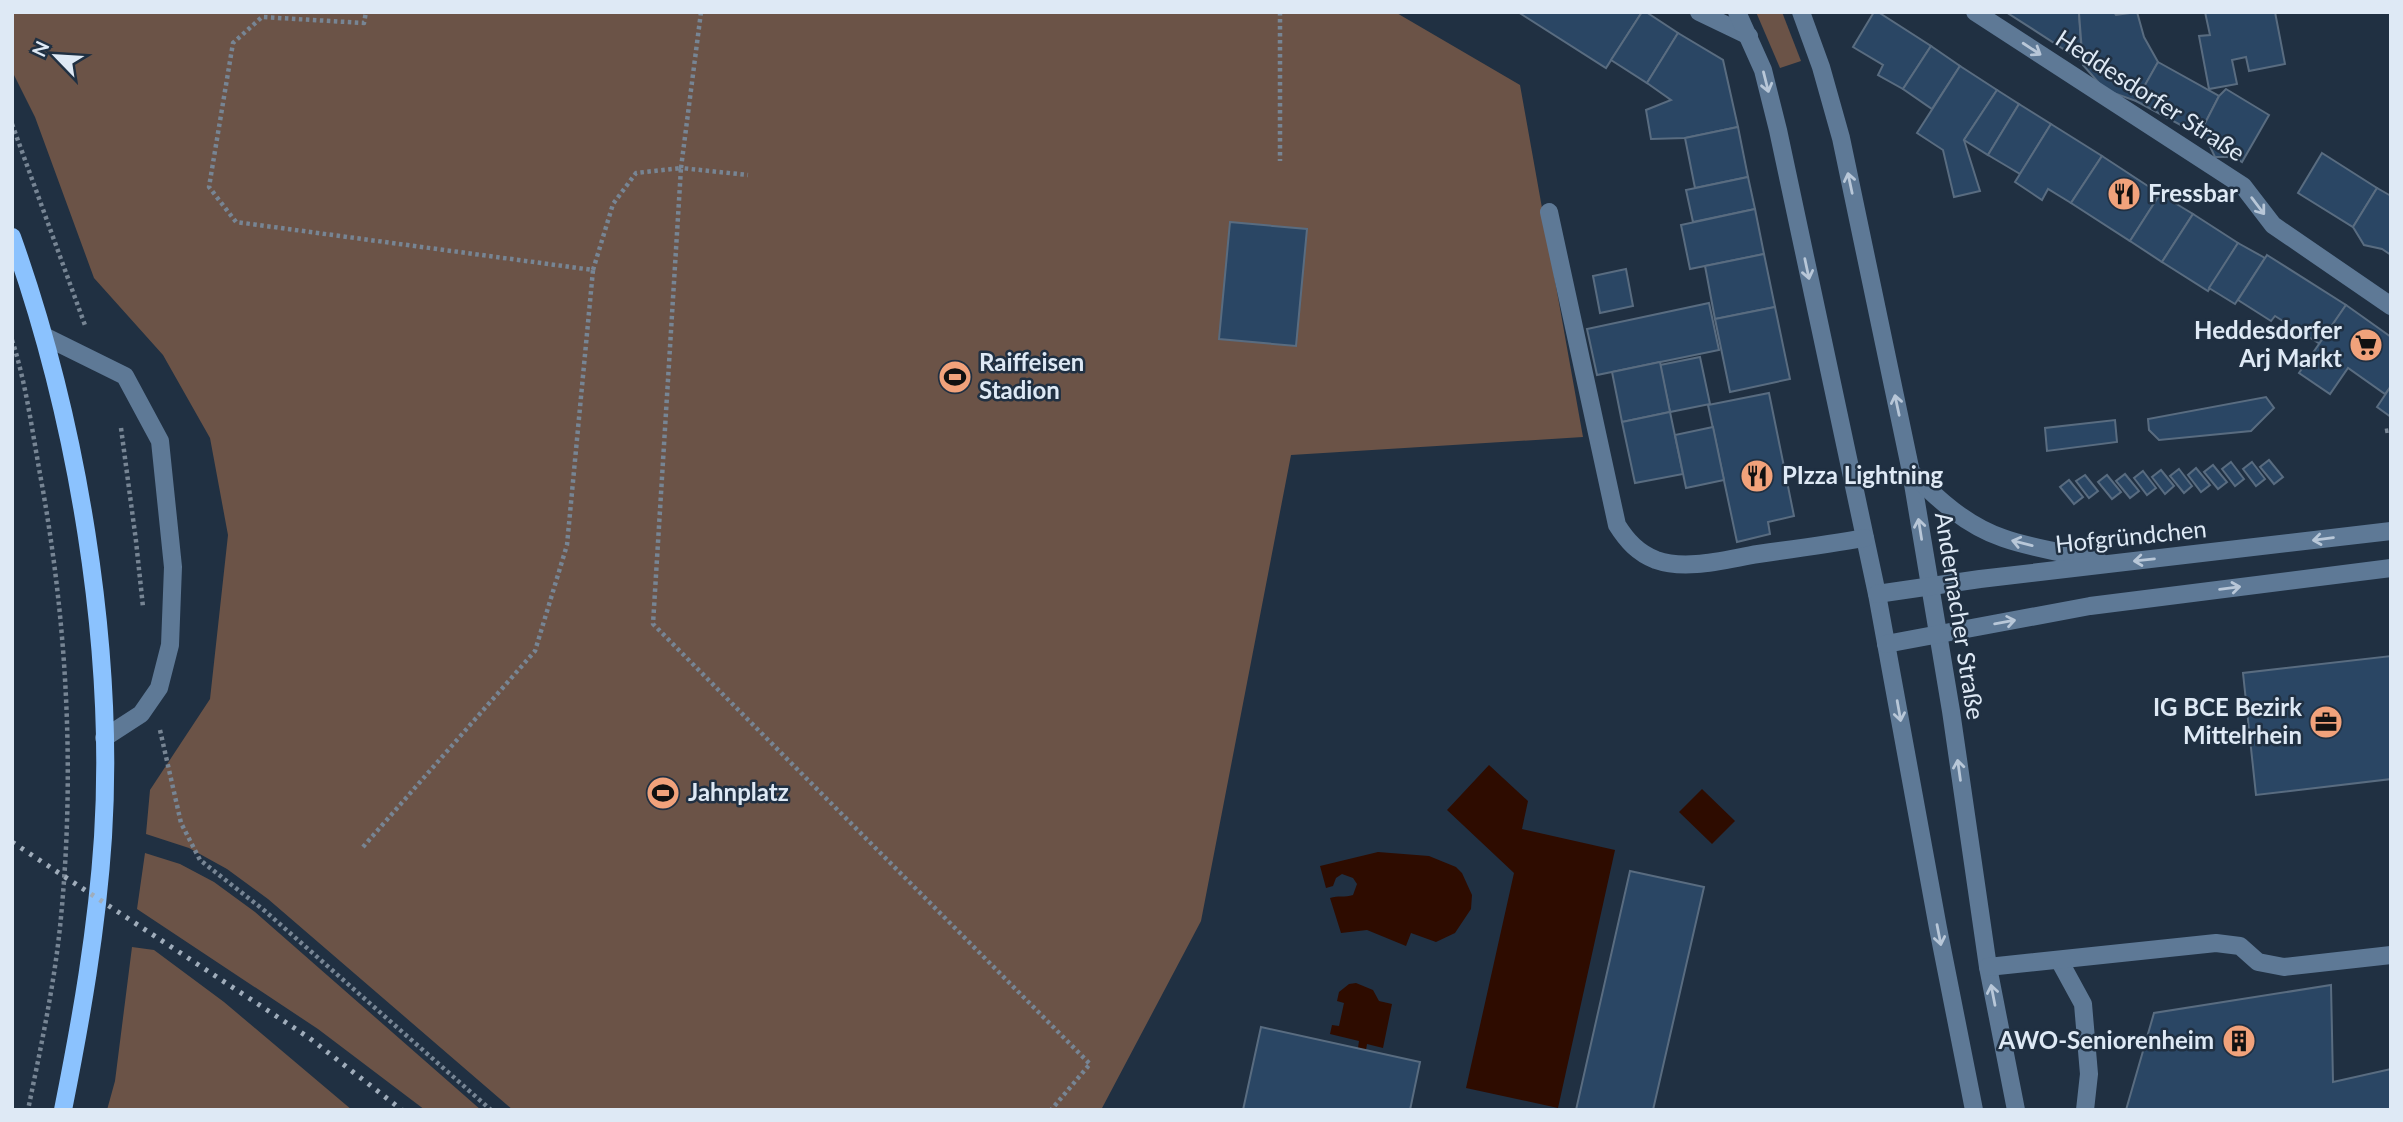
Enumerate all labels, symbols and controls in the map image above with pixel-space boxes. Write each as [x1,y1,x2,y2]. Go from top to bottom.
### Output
north arrow [21,21,91,91]
street label: Heddesdorfer Straße [2051,23,2251,167]
text: N [27,37,54,60]
one-way arrow [2022,43,2042,57]
one-way arrow [1760,70,1773,93]
one-way arrow [1842,172,1856,195]
restaurant icon: Fressbar [2105,175,2143,213]
place label: Fressbar [2148,178,2238,207]
one-way arrow [2251,196,2266,215]
one-way arrow [1801,257,1815,280]
place label: Heddesdorfer Arj Markt [2194,315,2342,372]
supermarket icon: Heddesdorfer Arj Markt [2347,326,2385,364]
place label: Raiffeisen Stadion [979,347,1084,404]
sports icon: Raiffeisen Stadion [936,358,974,396]
one-way arrow [1889,394,1903,417]
restaurant icon: PIzza Lightning [1738,457,1776,495]
place label: PIzza Lightning [1782,460,1944,489]
street label: Andernacher Straße [1930,510,1991,722]
street label: Hofgründchen [2054,513,2208,558]
one-way arrow [1913,518,1926,541]
one-way arrow [2312,533,2335,546]
one-way arrow [2012,536,2034,549]
one-way arrow [2133,554,2156,567]
one-way arrow [2218,582,2241,595]
one-way arrow [1993,615,2016,628]
place label: IG BCE Bezirk Mittelrhein [2153,692,2302,749]
one-way arrow [1892,699,1906,722]
office icon: IG BCE Bezirk Mittelrhein [2307,703,2345,741]
one-way arrow [1952,759,1965,782]
sports icon: Jahnplatz [644,774,682,812]
place label: Jahnplatz [688,777,789,806]
one-way arrow [1933,923,1947,946]
one-way arrow [1986,984,1999,1007]
building icon: AWO-Seniorenheim [2220,1022,2258,1060]
place label: AWO-Seniorenheim [1997,1025,2214,1054]

